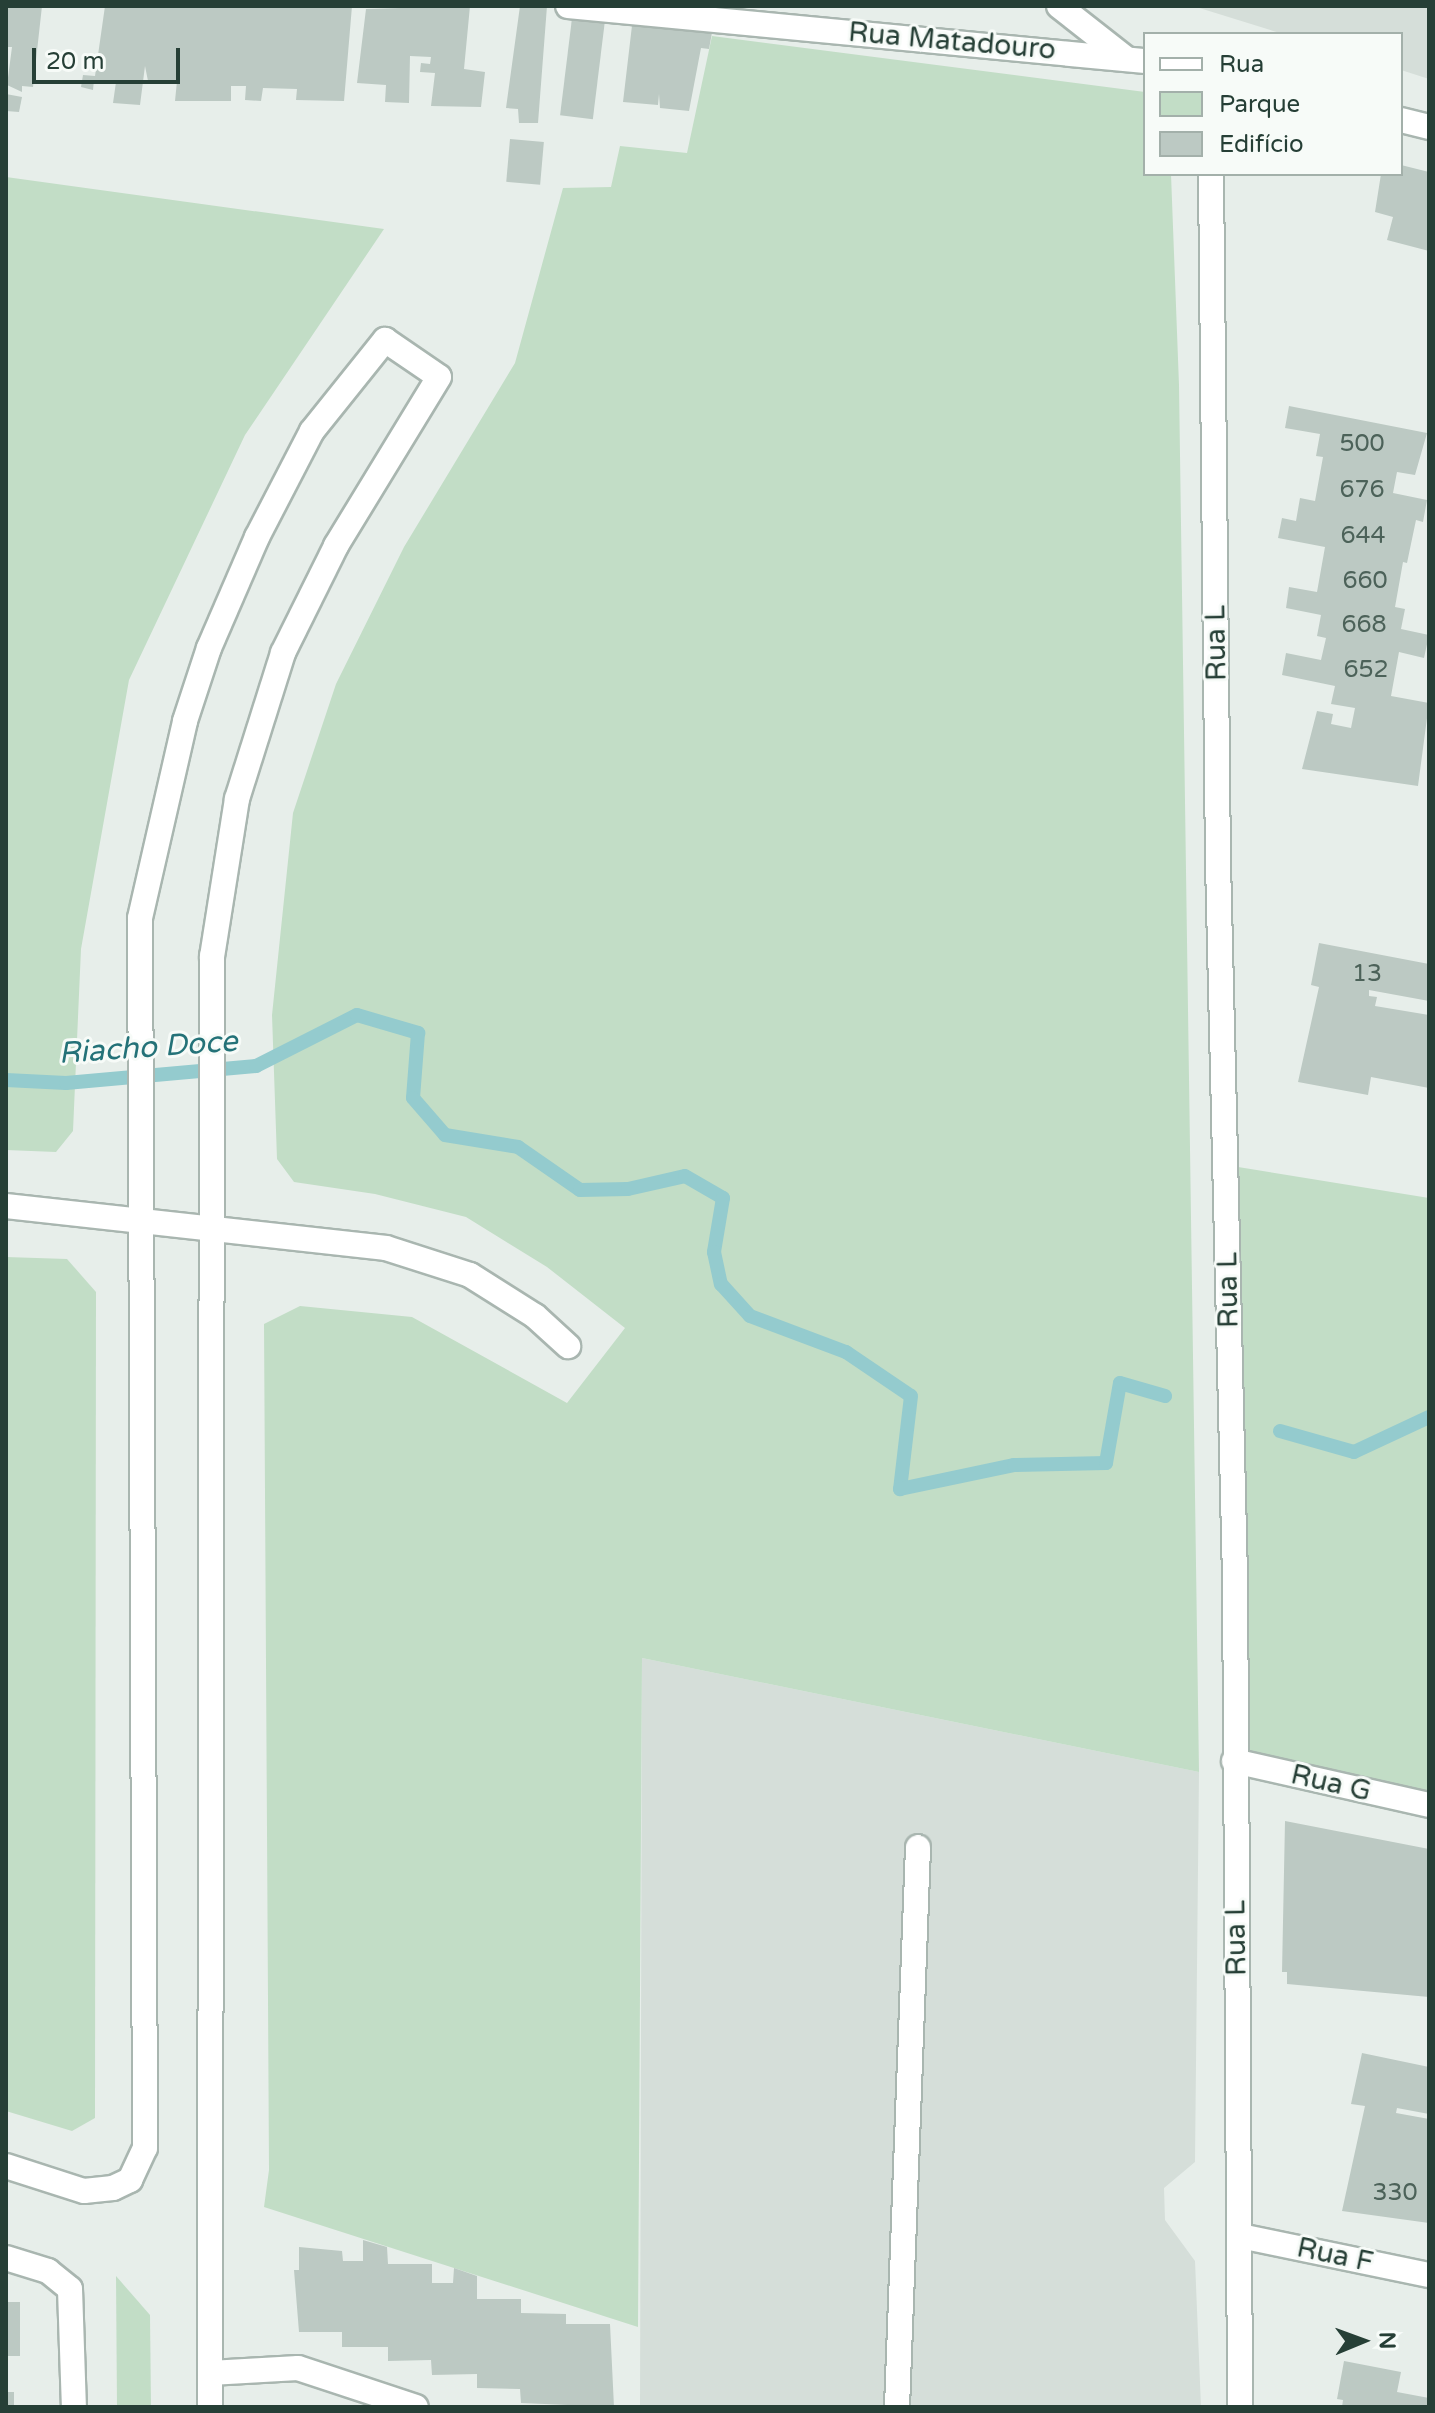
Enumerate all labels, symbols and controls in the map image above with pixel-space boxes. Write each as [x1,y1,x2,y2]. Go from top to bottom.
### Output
street label: Rua Matadouro [847,15,1057,67]
scale bar [36,32,184,82]
legend [1143,32,1403,176]
text: 20 m [46,47,104,76]
text: Rua [1219,50,1264,79]
text: Parque [1219,90,1300,119]
text: Edifício [1219,130,1304,159]
house number: 500 [1339,430,1385,458]
house number: 676 [1339,476,1385,504]
house number: 644 [1340,522,1386,550]
house number: 660 [1342,567,1388,595]
street label: Rua L [1199,605,1233,681]
house number: 668 [1341,611,1387,639]
house number: 652 [1343,656,1389,684]
house number: 13 [1352,960,1382,988]
water label: Riacho Doce [57,1024,239,1072]
street label: Rua L [1211,1252,1245,1328]
street label: Rua G [1288,1757,1374,1809]
street label: Rua L [1219,1900,1253,1976]
house number: 330 [1372,2179,1418,2207]
street label: Rua F [1294,2231,1376,2279]
north arrow [1323,2301,1403,2381]
text: N [1374,2332,1400,2350]

